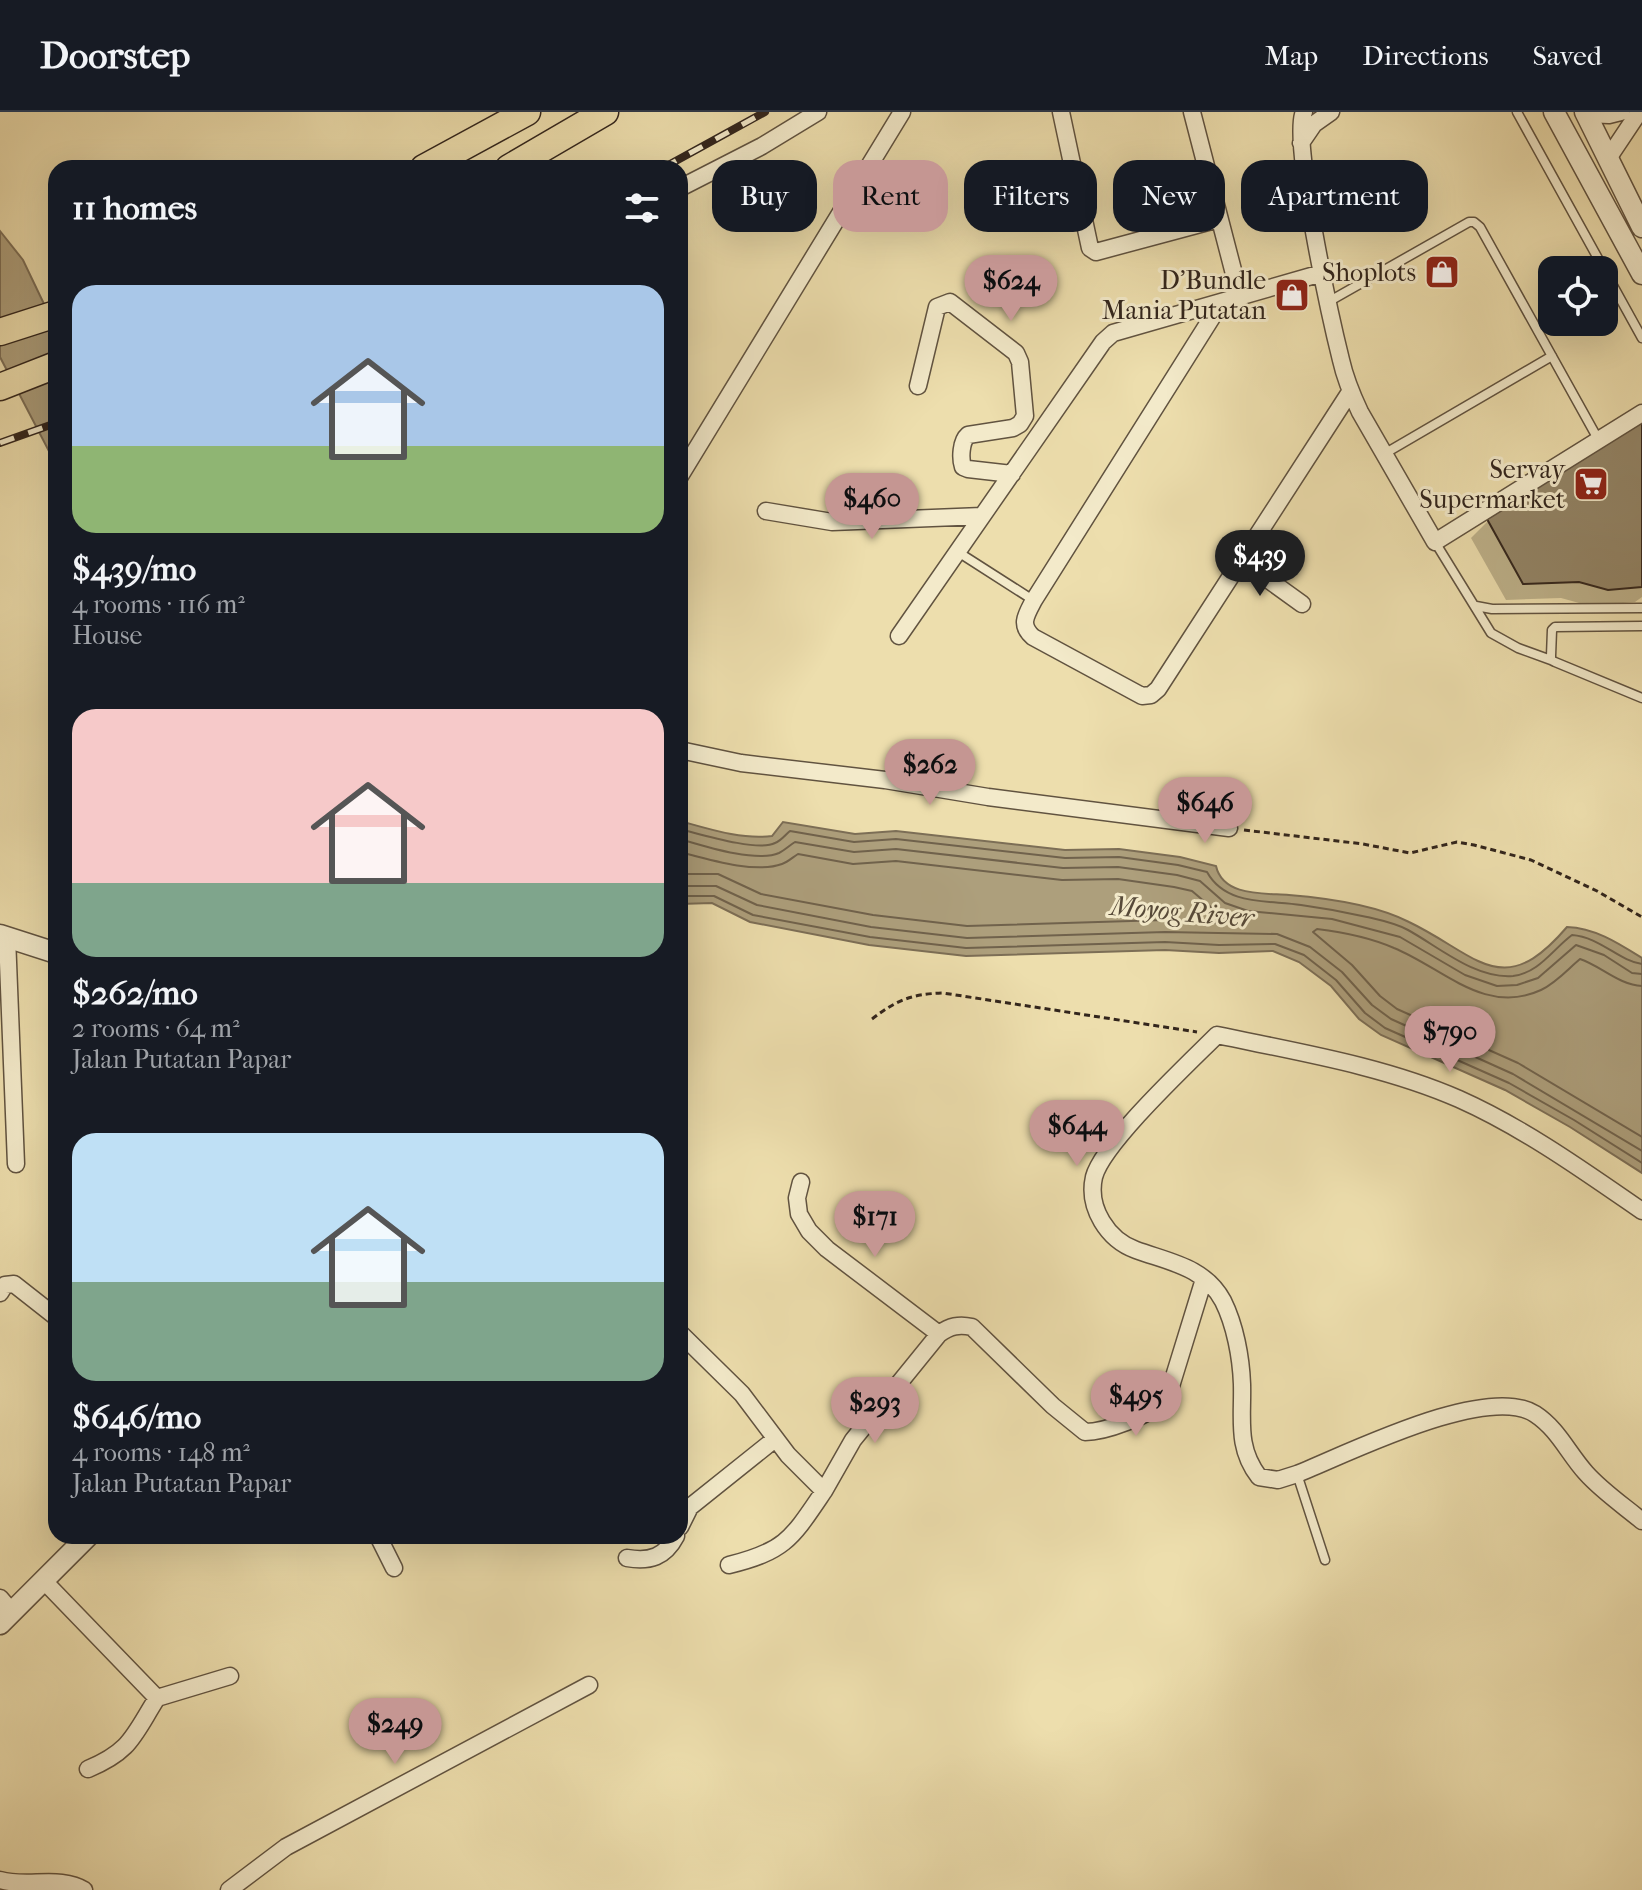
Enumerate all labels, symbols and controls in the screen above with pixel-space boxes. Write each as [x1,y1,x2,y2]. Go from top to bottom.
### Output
text: Doorstep [40,33,190,78]
text: Map [1265,39,1318,72]
text: Directions [1362,39,1489,72]
text: Saved [1533,39,1602,72]
chip: Buy [712,160,817,232]
chip: Rent [833,160,948,232]
chip: Filters [964,160,1097,232]
chip: New [1113,160,1225,232]
chip: Apartment [1241,160,1428,232]
icon: filters [620,186,664,230]
text: 11 homes [72,188,197,228]
shop icon: Shoplots [1423,253,1461,291]
pin: $624 [964,255,1058,323]
map controls [1538,256,1618,336]
button: locate [1538,256,1618,336]
place label: Shoplots [1322,257,1416,288]
text: $624 [982,265,1040,296]
place label: D'Bundle Mania Putatan [1102,265,1266,326]
shop icon: D'Bundle Mania Putatan [1273,276,1311,314]
icon: home [296,337,440,481]
place label: Servay Supermarket [1419,454,1566,515]
supermarket icon: Servay Supermarket [1572,465,1610,503]
pin: $460 [825,473,919,541]
text: $460 [843,483,901,514]
pin: $439 [1213,530,1307,598]
text: $439 [1233,540,1287,571]
text: $439/mo [72,549,196,589]
text: 4 rooms · 116 m² [72,589,245,620]
text: House [72,620,142,651]
pin: $262 [883,739,977,807]
text: $262 [902,749,958,780]
icon: home [296,761,440,905]
pin: $646 [1158,777,1252,845]
text: $646 [1176,787,1234,818]
water label: Moyog River [1107,889,1257,934]
text: $262/mo [72,973,198,1013]
pin: $790 [1403,1006,1497,1074]
text: 2 rooms · 64 m² [72,1013,240,1044]
text: $790 [1423,1016,1477,1047]
text: Jalan Putatan Papar [72,1044,291,1075]
pin: $644 [1030,1100,1124,1168]
text: $644 [1047,1110,1107,1141]
icon: home [296,1185,440,1329]
pin: $171 [828,1191,922,1259]
text: $171 [852,1201,898,1232]
pin: $495 [1089,1370,1183,1438]
pin: $293 [828,1377,922,1445]
text: $495 [1109,1380,1163,1411]
text: $293 [849,1387,901,1418]
text: $646/mo [72,1397,201,1437]
text: 4 rooms · 148 m² [72,1437,250,1468]
text: Jalan Putatan Papar [72,1468,291,1499]
pin: $249 [348,1698,442,1766]
text: $249 [367,1708,423,1739]

